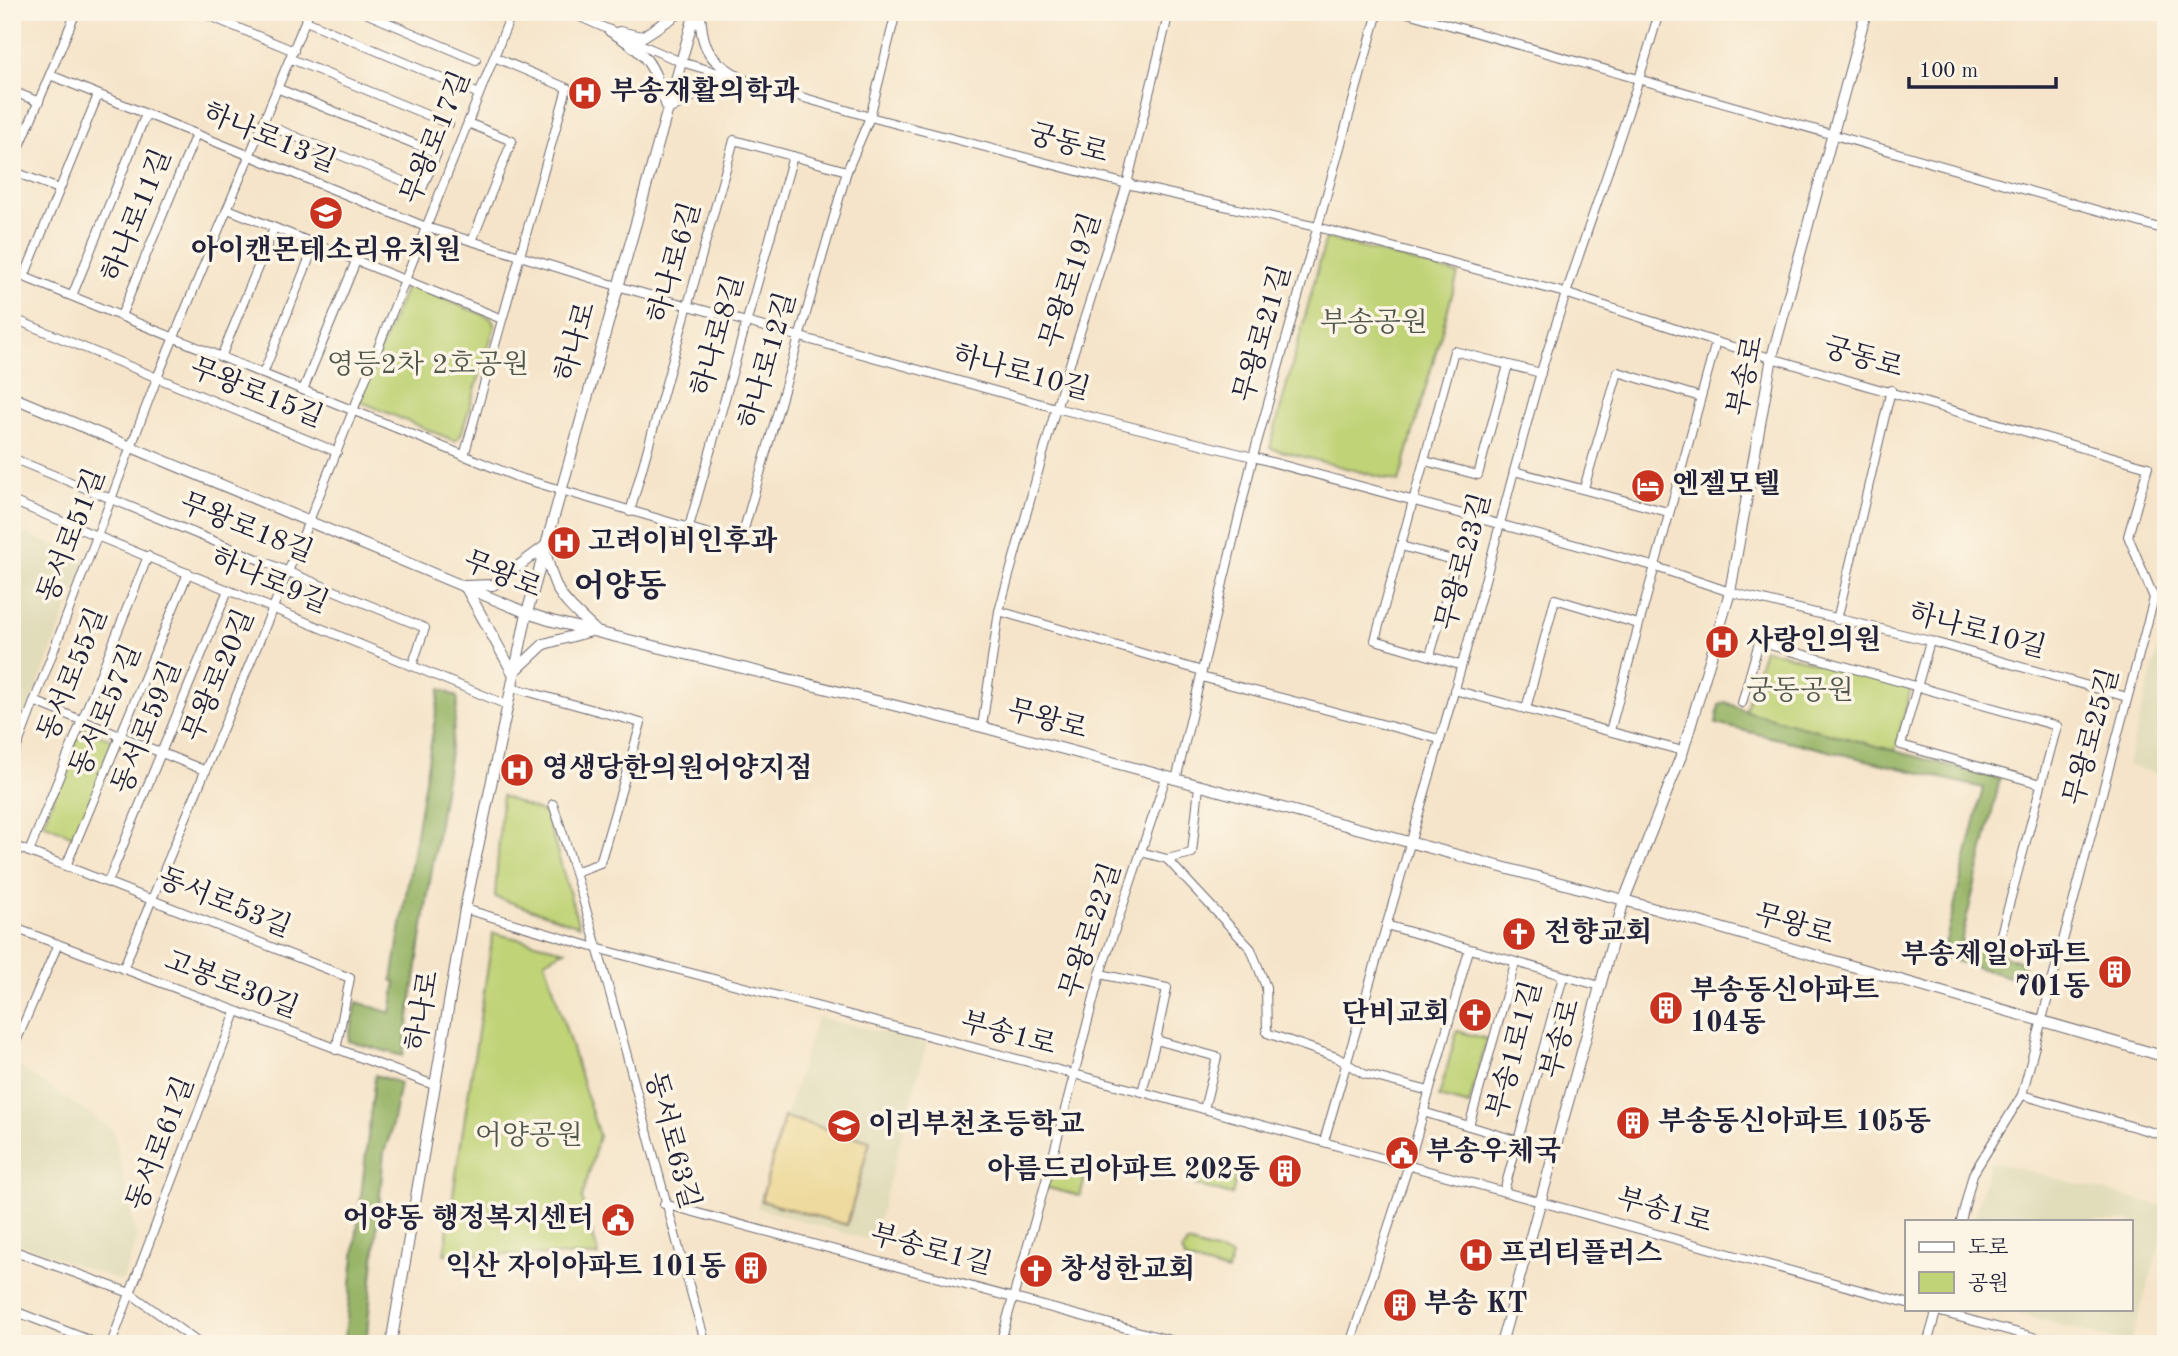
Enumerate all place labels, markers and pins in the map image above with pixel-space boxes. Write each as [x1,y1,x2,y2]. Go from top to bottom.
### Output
hospital icon: 부송재활의학과 [566,74,604,112]
place label: 부송재활의학과 [610,75,800,107]
school or university icon: 아이캔몬테소리유치원 [307,194,345,232]
place label: 아이캔몬테소리유치원 [191,234,461,266]
hotel icon: 엔젤모텔 [1629,467,1667,505]
place label: 엔젤모텔 [1672,468,1780,500]
hospital icon: 고려이비인후과 [545,524,583,562]
place label: 고려이비인후과 [588,525,778,557]
hospital icon: 사랑인의원 [1703,623,1741,661]
place label: 사랑인의원 [1746,624,1881,656]
hospital icon: 영생당한의원어양지점 [498,751,536,789]
place label: 영생당한의원어양지점 [542,752,812,784]
church icon: 전향교회 [1500,915,1538,953]
place label: 전향교회 [1544,916,1652,948]
place label: 부송제일아파트 701동 [1901,938,2090,1002]
building icon: 부송제일아파트 701동 [2096,953,2134,991]
place label: 부송동신아파트 104동 [1690,974,1879,1038]
building icon: 부송동신아파트 104동 [1647,989,1685,1027]
church icon: 단비교회 [1456,996,1494,1034]
place label: 단비교회 [1342,997,1450,1029]
building icon: 부송동신아파트 105동 [1614,1104,1652,1142]
place label: 부송동신아파트 105동 [1658,1105,1931,1137]
school or university icon: 이리부천초등학교 [825,1107,863,1145]
place label: 이리부천초등학교 [868,1108,1084,1140]
public building icon: 부송우체국 [1383,1134,1421,1172]
place label: 부송우체국 [1426,1135,1561,1167]
building icon: 아름드리아파트 202동 [1266,1152,1304,1190]
place label: 아름드리아파트 202동 [987,1153,1260,1185]
public building icon: 어양동 행정복지센터 [599,1201,637,1239]
place label: 어양동 행정복지센터 [343,1202,594,1234]
hospital icon: 프리티플러스 [1457,1236,1495,1274]
place label: 프리티플러스 [1500,1237,1662,1269]
building icon: 익산 자이아파트 101동 [732,1249,770,1287]
place label: 익산 자이아파트 101동 [445,1250,726,1282]
church icon: 창성한교회 [1017,1252,1055,1290]
place label: 창성한교회 [1060,1253,1195,1285]
building icon: 부송 KT [1381,1286,1419,1324]
place label: 부송 KT [1424,1288,1528,1319]

